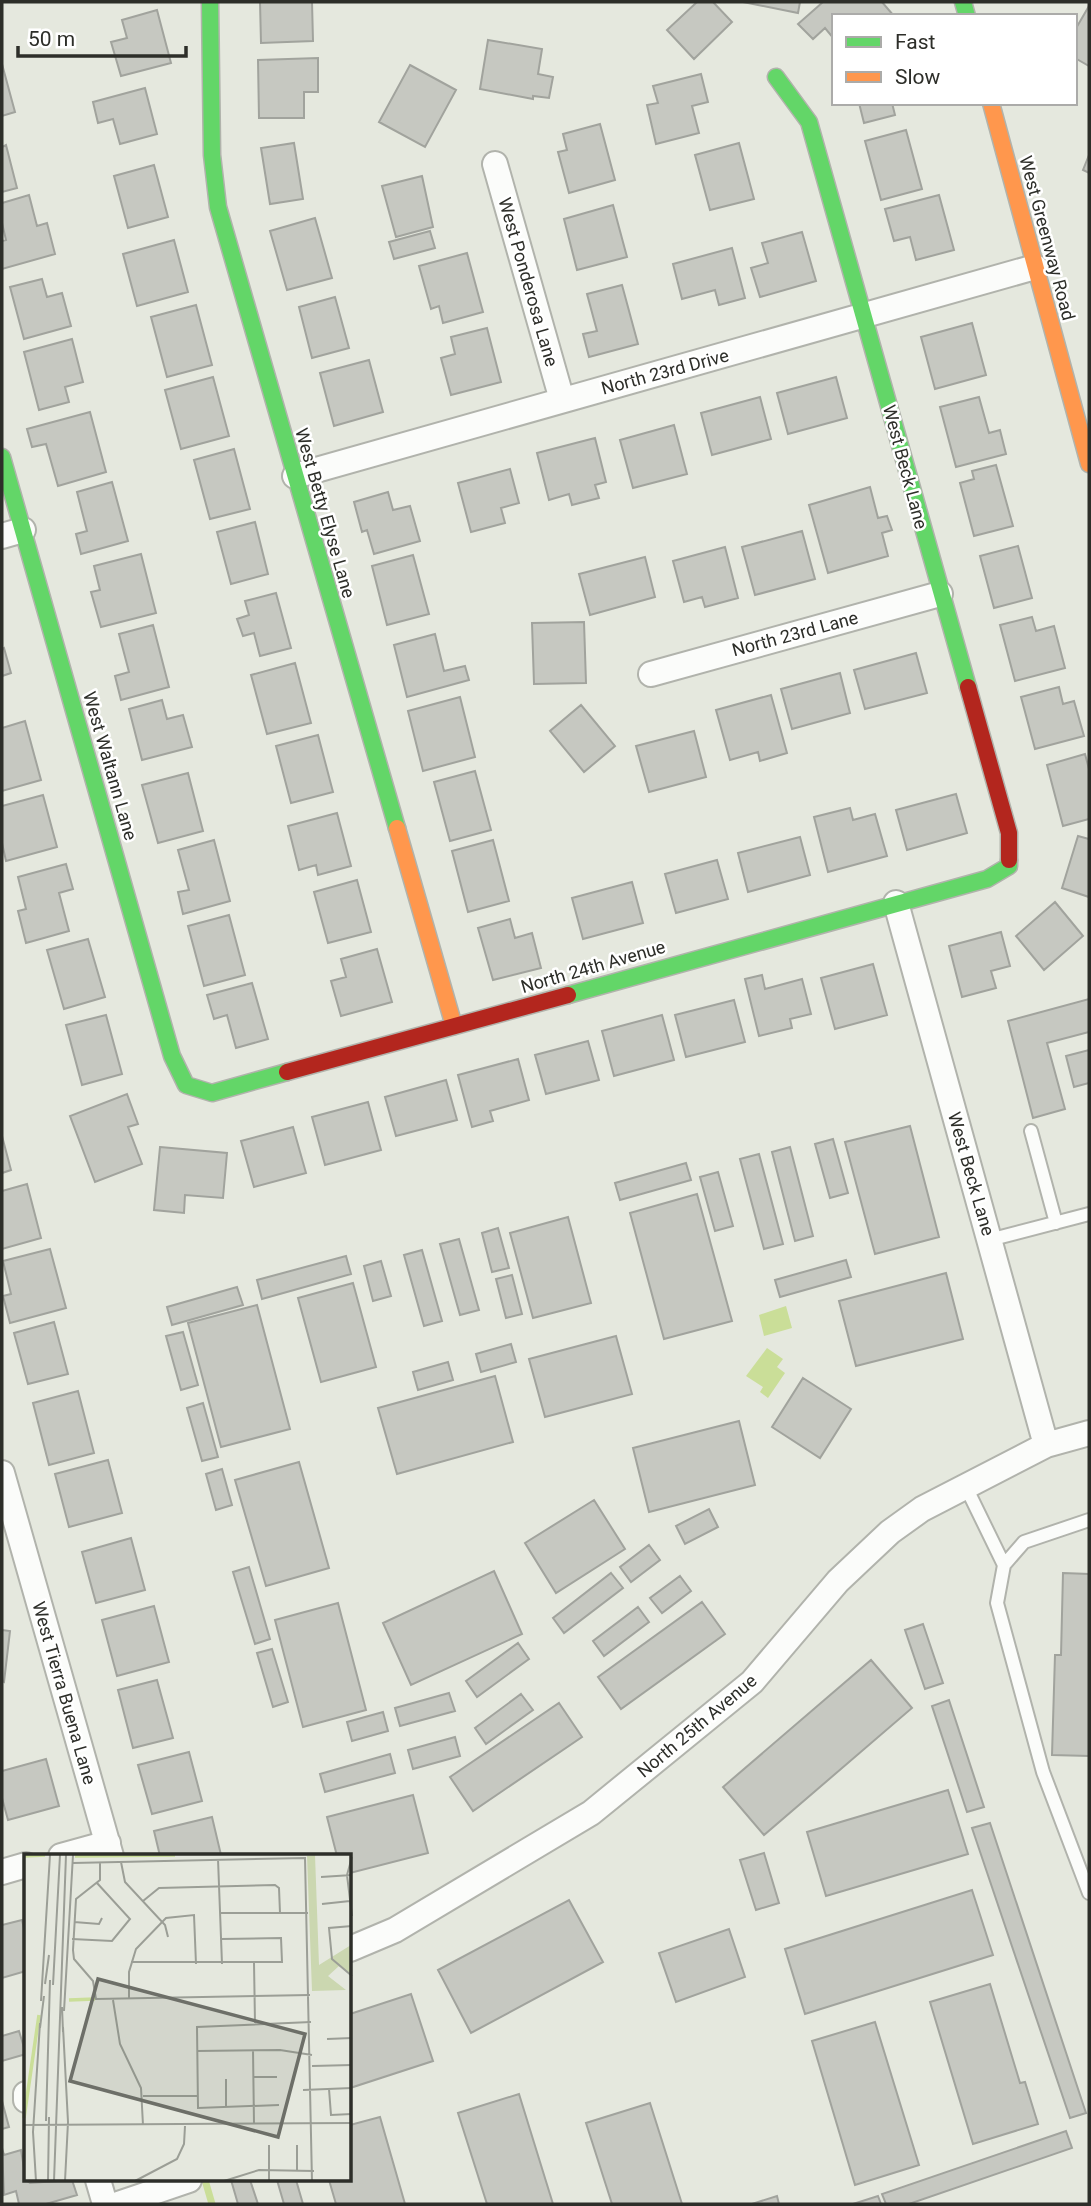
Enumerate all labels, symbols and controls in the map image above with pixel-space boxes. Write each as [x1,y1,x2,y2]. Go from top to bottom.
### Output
scale bar [18,14,186,58]
legend [832,14,1077,105]
text: 50 m [28,27,75,51]
text: Fast [895,30,936,54]
text: Slow [895,65,941,89]
street label: West Greenway Road [1015,153,1080,322]
street label: West Ponderosa Lane [494,195,563,369]
street label: North 23rd Drive [599,344,731,399]
street label: West Beck Lane [879,403,932,531]
street label: West Betty Elyse Lane [291,425,360,600]
street label: North 23rd Lane [730,607,860,660]
street label: West Waltann Lane [79,689,142,843]
street label: North 24th Avenue [518,936,668,997]
street label: West Beck Lane [944,1110,999,1238]
street label: West Tierra Buena Lane [28,1599,101,1787]
street label: North 25th Avenue [633,1670,761,1782]
inset map [24,1854,352,2182]

